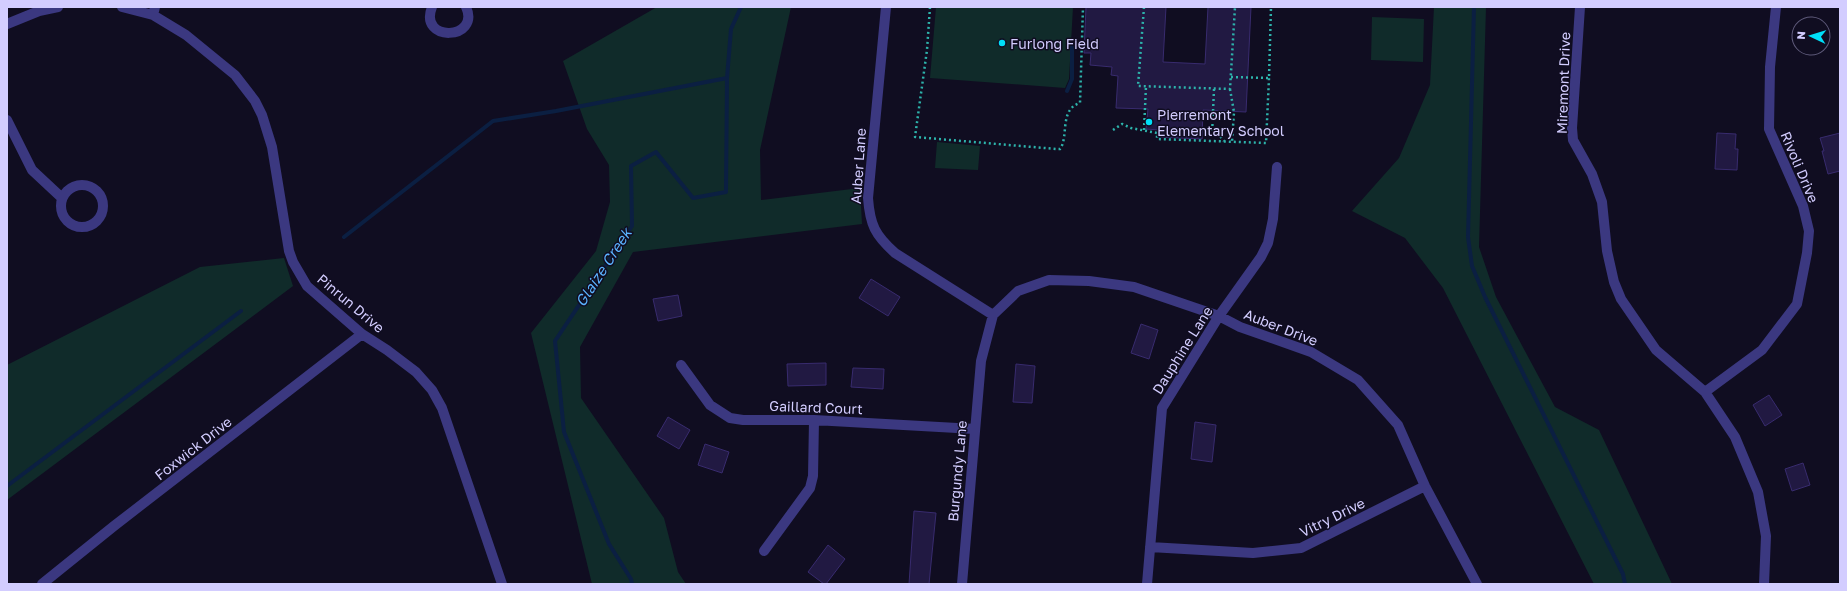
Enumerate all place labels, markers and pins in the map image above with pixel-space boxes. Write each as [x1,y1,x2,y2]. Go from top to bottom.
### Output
place label: Furlong Field [1010,35,1099,52]
marker: Furlong Field [997,38,1007,48]
place label: Pierremont Elementary School [1157,106,1284,139]
marker: Pierremont Elementary School [1144,117,1154,127]

